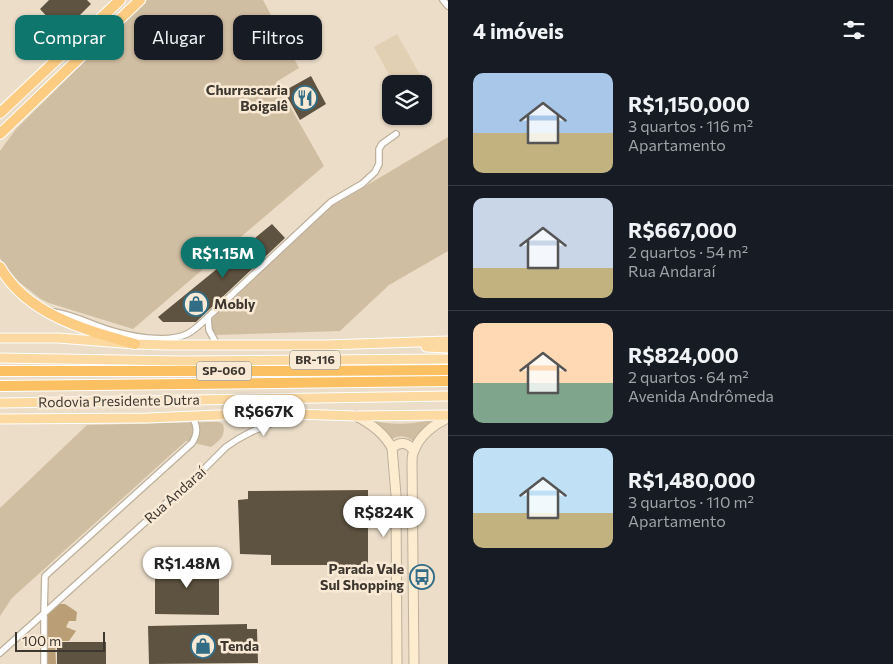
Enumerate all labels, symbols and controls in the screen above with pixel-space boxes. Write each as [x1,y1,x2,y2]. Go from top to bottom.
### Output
chip: Comprar [15,15,124,60]
chip: Alugar [134,15,223,60]
chip: Filtros [233,15,322,60]
icon: filters [840,16,868,44]
text: 4 imóveis [473,18,564,43]
map controls [382,75,432,125]
button: layers [382,75,432,125]
place label: Churrascaria Boigalê [206,81,288,114]
restaurant icon: Churrascaria Boigalê [292,85,318,111]
text: R$1,150,000 [628,91,750,116]
icon: home [513,93,573,153]
text: 3 quartos · 116 m² [628,116,753,135]
text: Apartamento [628,135,726,154]
text: R$667,000 [628,217,737,242]
icon: home [513,218,573,278]
pin: R$1.15M [177,236,269,279]
text: 2 quartos · 54 m² [628,242,748,261]
text: R$1.15M [192,243,254,262]
text: Rua Andaraí [628,261,716,280]
shop icon: Mobly [183,291,209,317]
place label: Mobly [214,295,256,312]
text: R$824,000 [628,342,739,367]
icon: home [513,343,573,403]
road number: BR-116 [290,350,340,370]
road number: SP-060 [196,362,252,381]
text: 2 quartos · 64 m² [628,367,749,386]
text: Avenida Andrômeda [628,386,774,405]
street label: Rodovia Presidente Dutra [38,391,200,410]
pin: R$667K [223,394,305,437]
text: R$667K [234,401,294,420]
street label: Rua Andaraí [141,462,209,527]
text: R$1,480,000 [628,467,756,492]
icon: home [513,468,573,528]
text: 3 quartos · 110 m² [628,492,754,511]
pin: R$824K [343,496,425,538]
text: R$824K [354,502,414,521]
text: Apartamento [628,511,726,530]
pin: R$1.48M [141,546,233,589]
text: R$1.48M [154,553,220,572]
place label: Parada Vale Sul Shopping [320,560,404,593]
bus stop icon: Parada Vale Sul Shopping [409,564,435,590]
scale bar [15,629,105,652]
text: 100 m [22,632,61,649]
shop icon: Tenda [190,633,216,659]
place label: Tenda [220,637,259,654]

